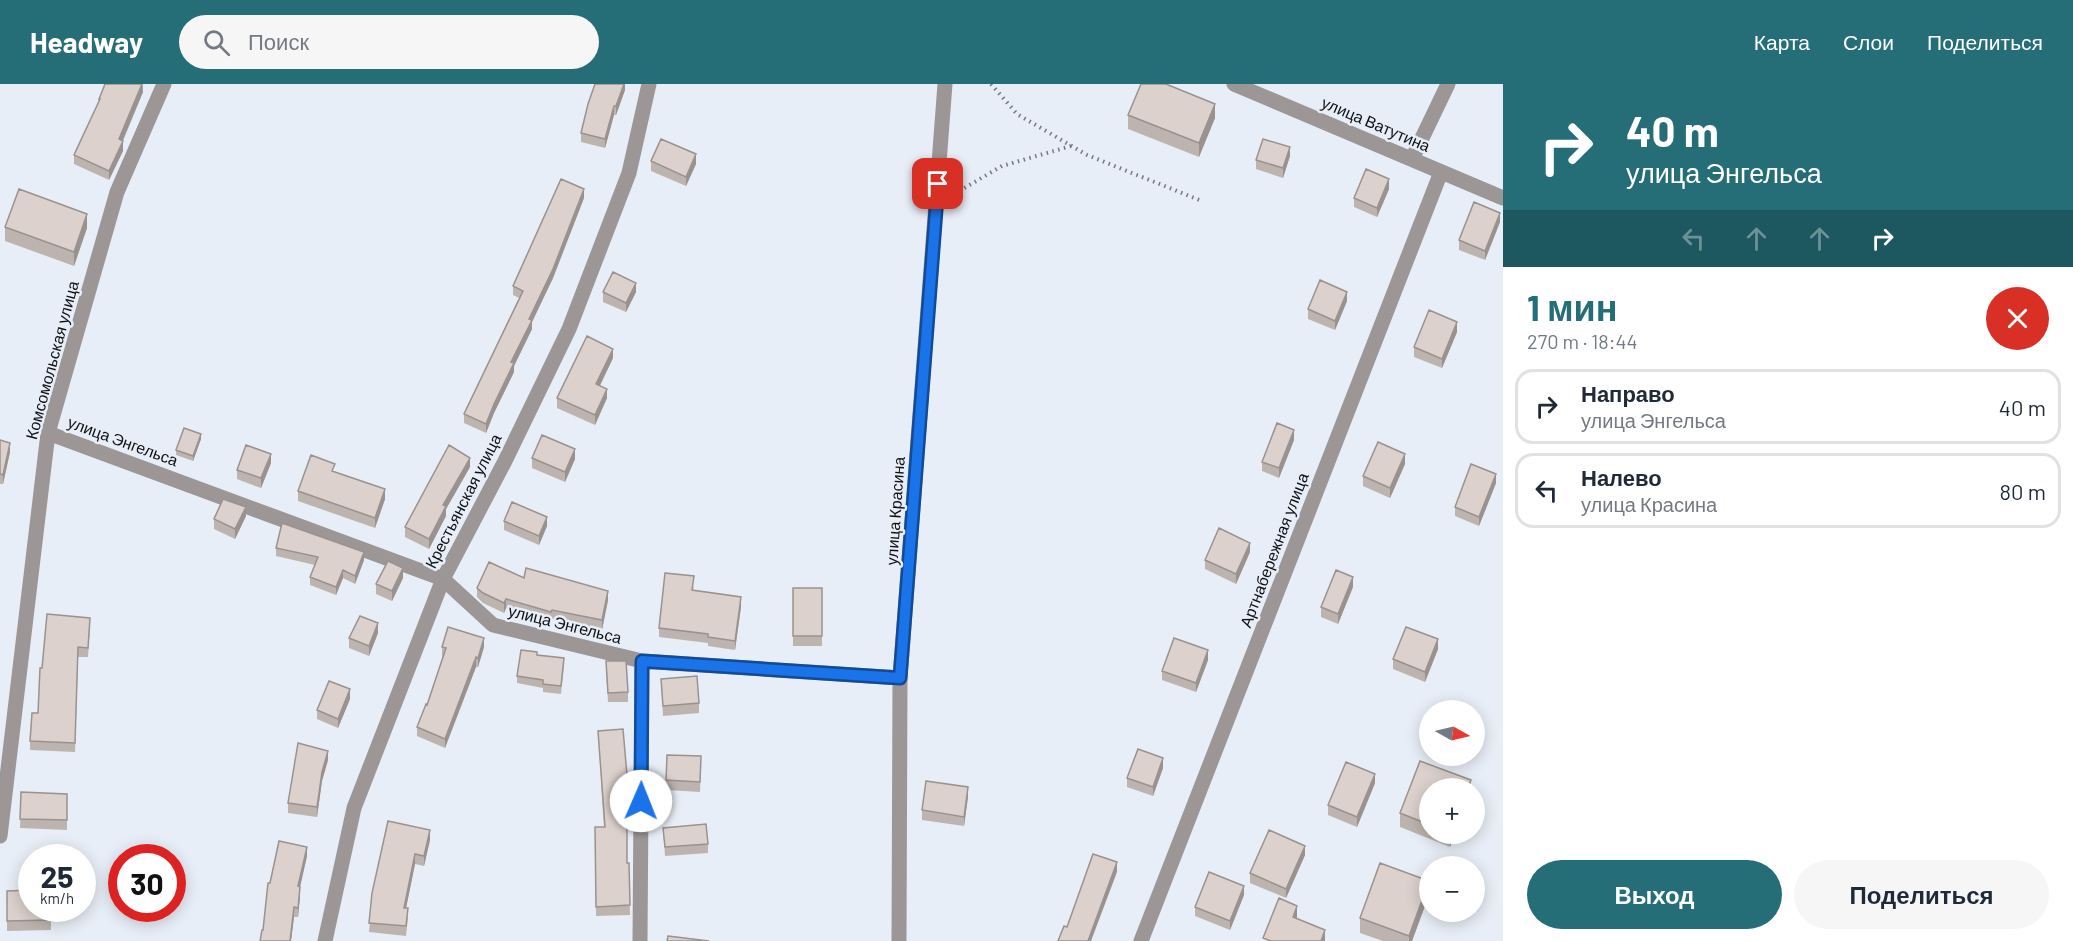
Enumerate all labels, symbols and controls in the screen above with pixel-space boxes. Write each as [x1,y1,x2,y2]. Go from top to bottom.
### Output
search box [179,15,599,69]
text: Headway [30,25,143,59]
icon: search [200,26,233,59]
text: Поиск [248,28,309,54]
text: Карта [1754,29,1810,54]
text: Слои [1843,29,1894,54]
text: Поделиться [1927,29,2043,54]
street label: улица Ватутина [1319,92,1433,155]
text: 40 m [1626,105,1719,155]
icon: right [1527,108,1605,186]
text: улица Энгельса [1626,156,1822,188]
pin [912,158,963,209]
icon: arrive [921,167,954,200]
icon: left [1677,222,1710,255]
icon: ahead [1740,222,1773,255]
icon: ahead [1803,222,1836,255]
icon: right [1866,222,1899,255]
street label: Комсомольская улица [21,278,82,441]
text: 1 мин [1527,285,1617,328]
button: close [1986,287,2049,350]
text: 270 m · 18:44 [1527,329,1637,353]
text: Направо [1581,380,1675,406]
icon: right [1530,390,1563,423]
text: 40 m [1999,394,2046,420]
text: улица Энгельса [1581,408,1726,432]
street label: улица Энгельса [65,412,181,469]
street label: Крестьянская улица [420,430,505,571]
street label: улица Красина [881,456,908,566]
text: Налево [1581,464,1662,490]
street label: Артнабережная улица [1235,470,1312,630]
icon: left [1530,474,1563,507]
text: 80 m [2000,478,2046,504]
text: улица Красина [1581,492,1717,516]
street label: улица Энгельса [507,600,624,647]
north arrow [1419,700,1485,766]
map controls [1419,700,1485,922]
position arrow [609,769,673,833]
button: + [1419,778,1485,844]
speed limit sign: 30 [108,844,186,922]
button: − [1419,856,1485,922]
text: 25 [41,858,73,894]
button: Выход [1527,860,1782,929]
button: Поделиться [1794,860,2049,929]
text: km/h [40,889,74,907]

